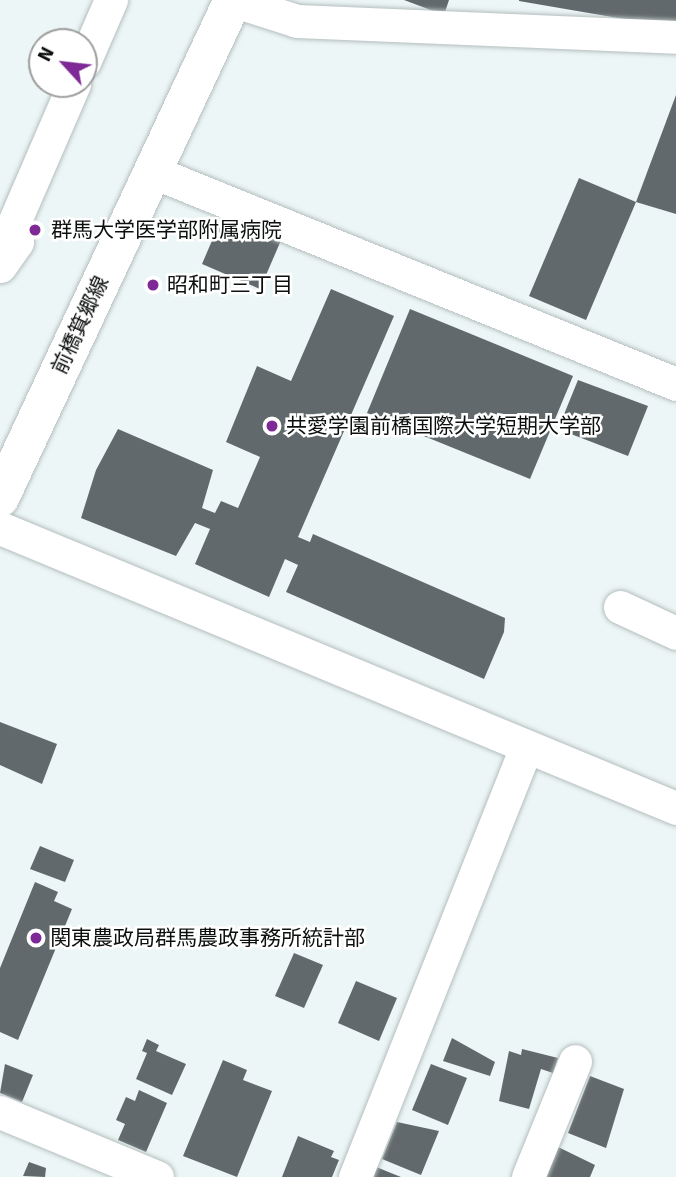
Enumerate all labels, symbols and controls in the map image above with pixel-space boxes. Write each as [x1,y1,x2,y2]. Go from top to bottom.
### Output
north arrow [28,28,98,98]
text: N [32,43,60,66]
place label: 群馬大学医学部附属病院 [51,217,282,243]
marker: 群馬大学医学部附属病院 [25,220,45,240]
street label: 前橋箕郷線 [46,272,114,378]
place label: 昭和町三丁目 [167,272,293,298]
marker: 昭和町三丁目 [145,277,161,293]
place label: 共愛学園前橋国際大学短期大学部 [286,413,601,439]
marker: 共愛学園前橋国際大学短期大学部 [264,418,280,434]
place label: 関東農政局群馬農政事務所統計部 [50,925,365,951]
marker: 関東農政局群馬農政事務所統計部 [28,930,44,946]

